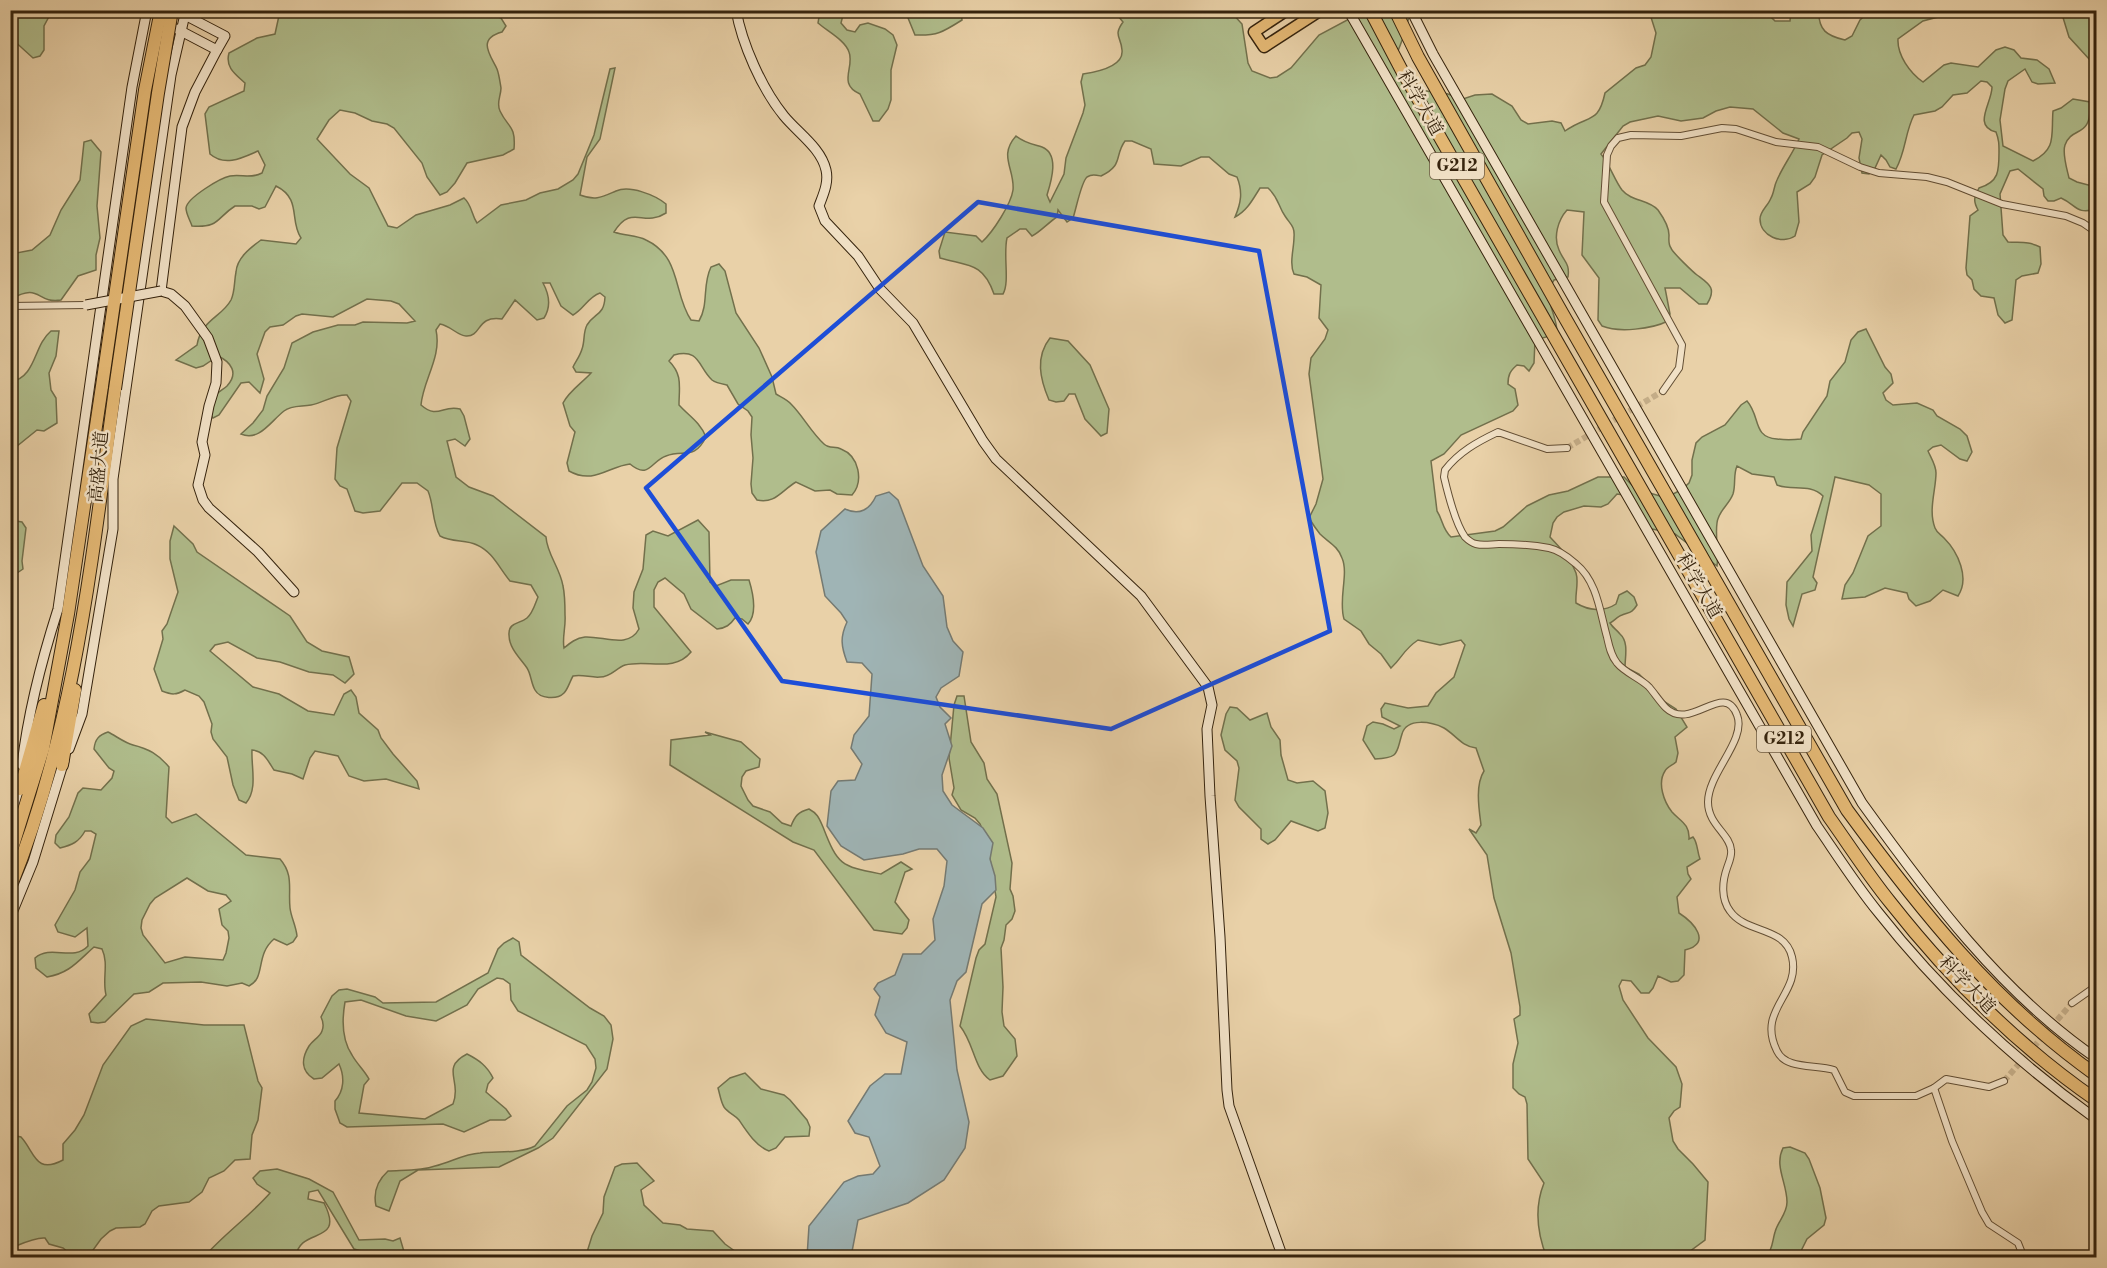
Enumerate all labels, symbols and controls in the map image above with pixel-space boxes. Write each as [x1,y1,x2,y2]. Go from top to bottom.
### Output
street label: 科学大道 [1392,66,1448,140]
road number: G212 [1430,153,1484,179]
street label: 高盛大道 [84,430,114,504]
street label: 科学大道 [1671,549,1727,623]
road number: G212 [1757,726,1811,752]
street label: 科学大道 [1934,951,2000,1019]

